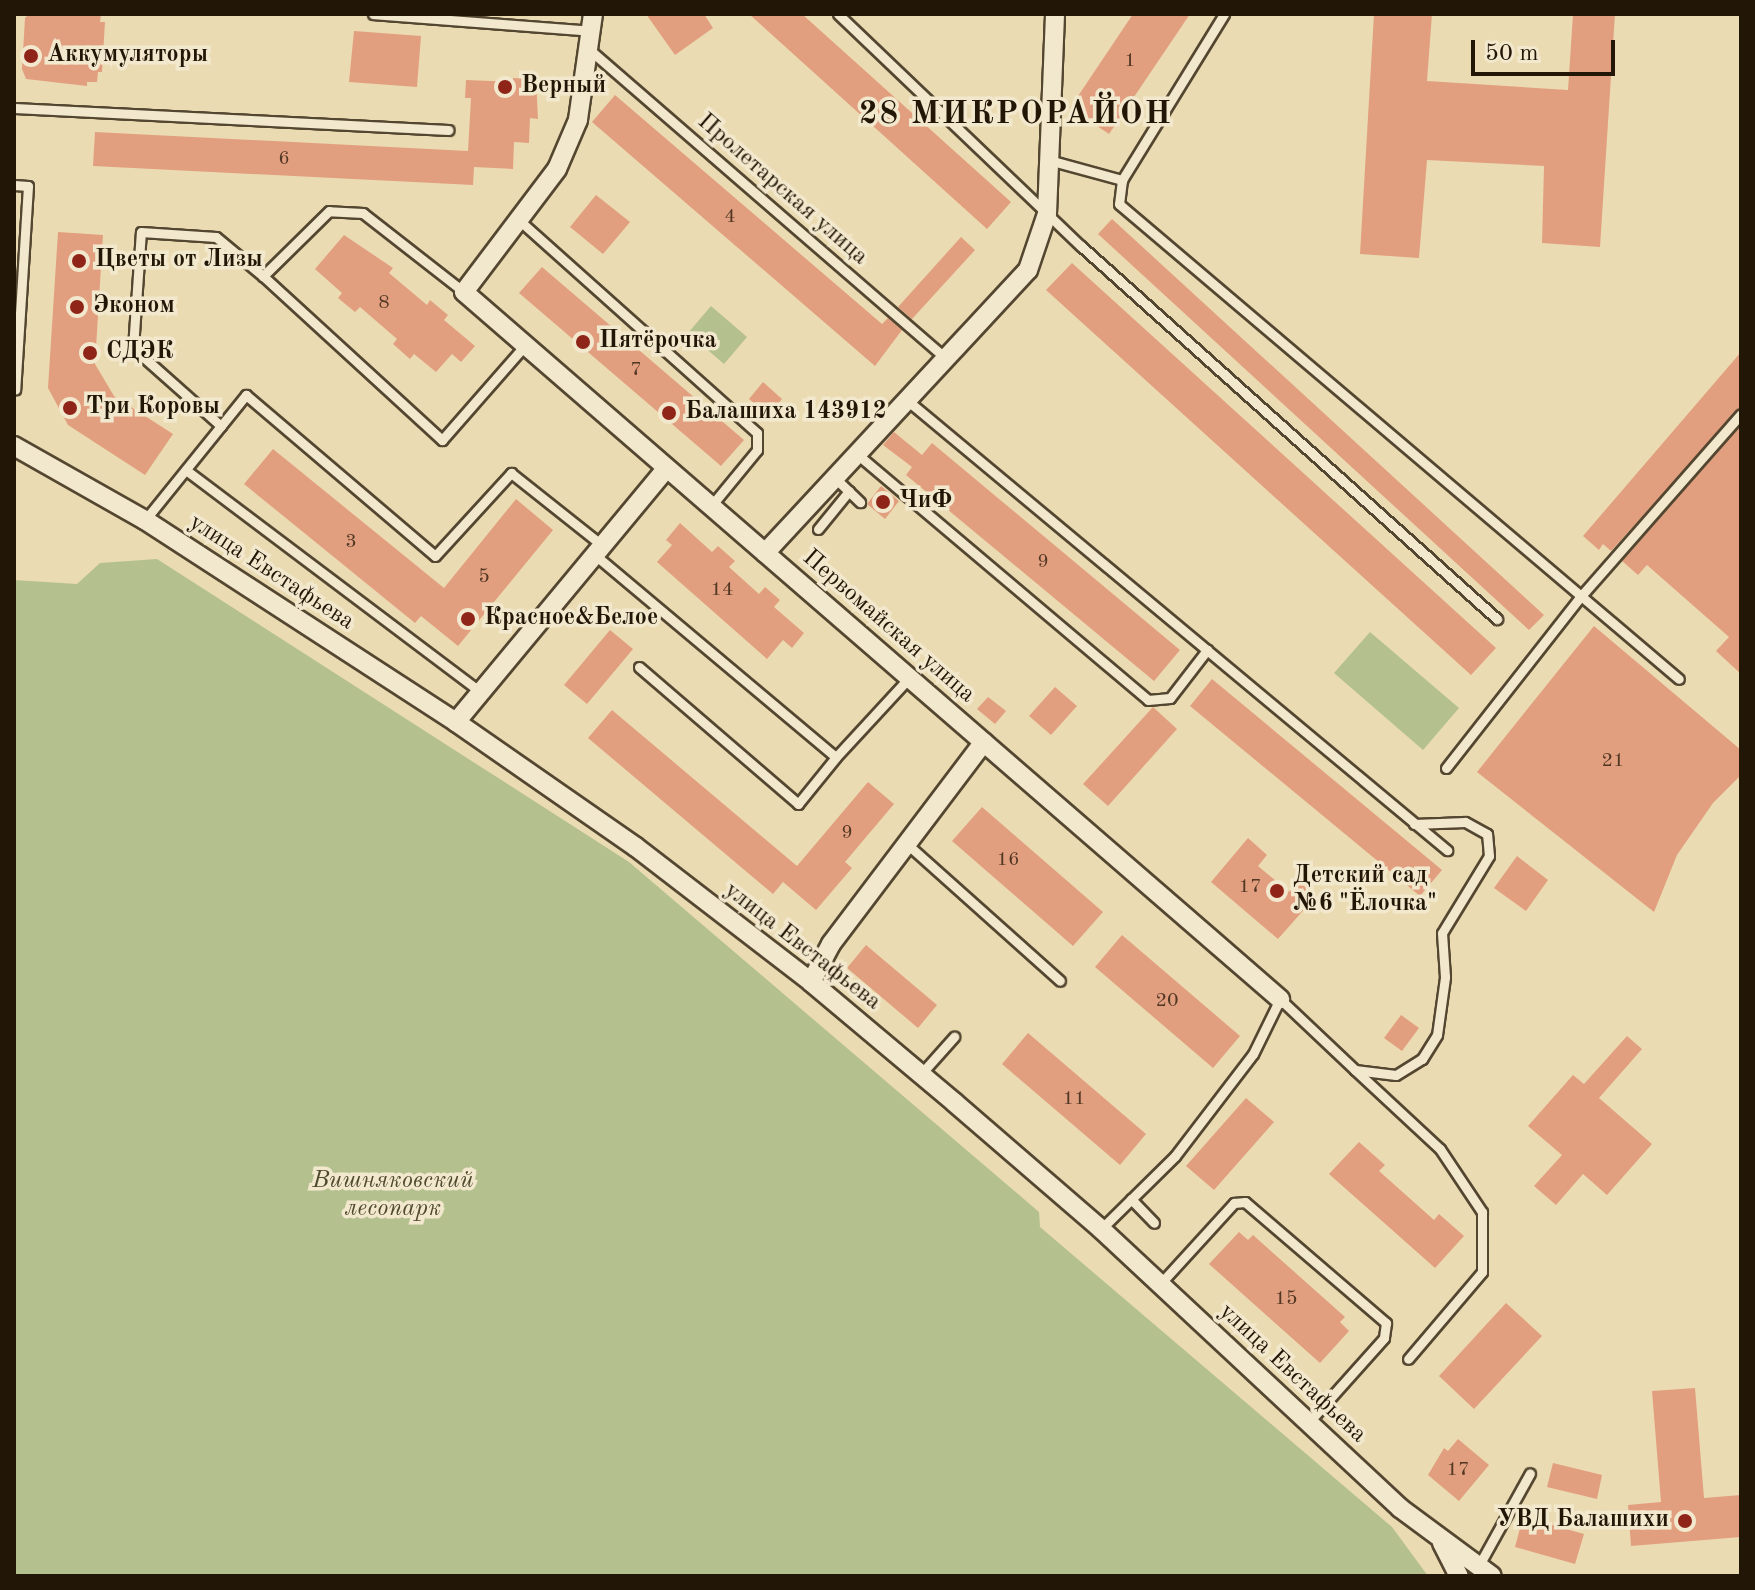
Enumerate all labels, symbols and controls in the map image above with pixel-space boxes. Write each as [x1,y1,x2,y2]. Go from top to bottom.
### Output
scale bar [1475,24,1619,74]
place label: Аккумуляторы [47,42,208,70]
text: 50 m [1485,42,1539,66]
marker: Аккумуляторы [22,47,40,65]
house number: 1 [1124,49,1136,73]
place label: Верный [521,73,606,101]
marker: Верный [496,78,514,96]
district label: 28 МИКРОРАЙОН [859,96,1173,134]
street label: Пролетарская улица [691,108,873,272]
house number: 6 [278,147,290,171]
house number: 4 [724,205,736,229]
place label: Цветы от Лизы [95,247,263,275]
marker: Цветы от Лизы [70,252,88,270]
house number: 8 [378,291,390,315]
place label: Эконом [93,293,175,321]
marker: Эконом [68,298,86,316]
place label: Пятёрочка [599,328,717,356]
marker: Пятёрочка [574,333,592,351]
place label: СДЭК [106,339,173,367]
marker: СДЭК [81,344,99,362]
house number: 7 [630,358,642,382]
place label: Три Коровы [86,394,220,422]
marker: Три Коровы [61,399,79,417]
place label: Балашиха 143912 [685,399,887,427]
marker: Балашиха 143912 [660,404,678,422]
place label: ЧиФ [899,488,952,516]
marker: ЧиФ [874,493,892,511]
street label: улица Евстафьева [183,509,359,637]
house number: 3 [345,530,357,554]
street label: Первомайская улица [796,544,980,710]
house number: 9 [1037,550,1049,574]
house number: 5 [478,565,490,589]
house number: 14 [710,578,734,602]
place label: Красное&Белое [484,605,658,633]
marker: Красное&Белое [459,610,477,628]
house number: 21 [1601,749,1625,773]
house number: 9 [841,821,853,845]
house number: 16 [996,848,1020,872]
place label: Детский сад №6 "Ёлочка" [1293,863,1437,919]
house number: 17 [1238,875,1262,899]
street label: улица Евстафьева [718,877,886,1017]
marker: Детский сад №6 "Ёлочка" [1268,882,1286,900]
house number: 20 [1155,989,1179,1013]
house number: 11 [1062,1087,1086,1111]
park label: Вишняковский лесопарк [312,1168,474,1224]
house number: 15 [1274,1287,1298,1311]
street label: улица Евстафьева [1212,1298,1372,1450]
house number: 17 [1446,1458,1470,1482]
place label: УВД Балашихи [1497,1507,1669,1535]
marker: УВД Балашихи [1676,1512,1694,1530]

